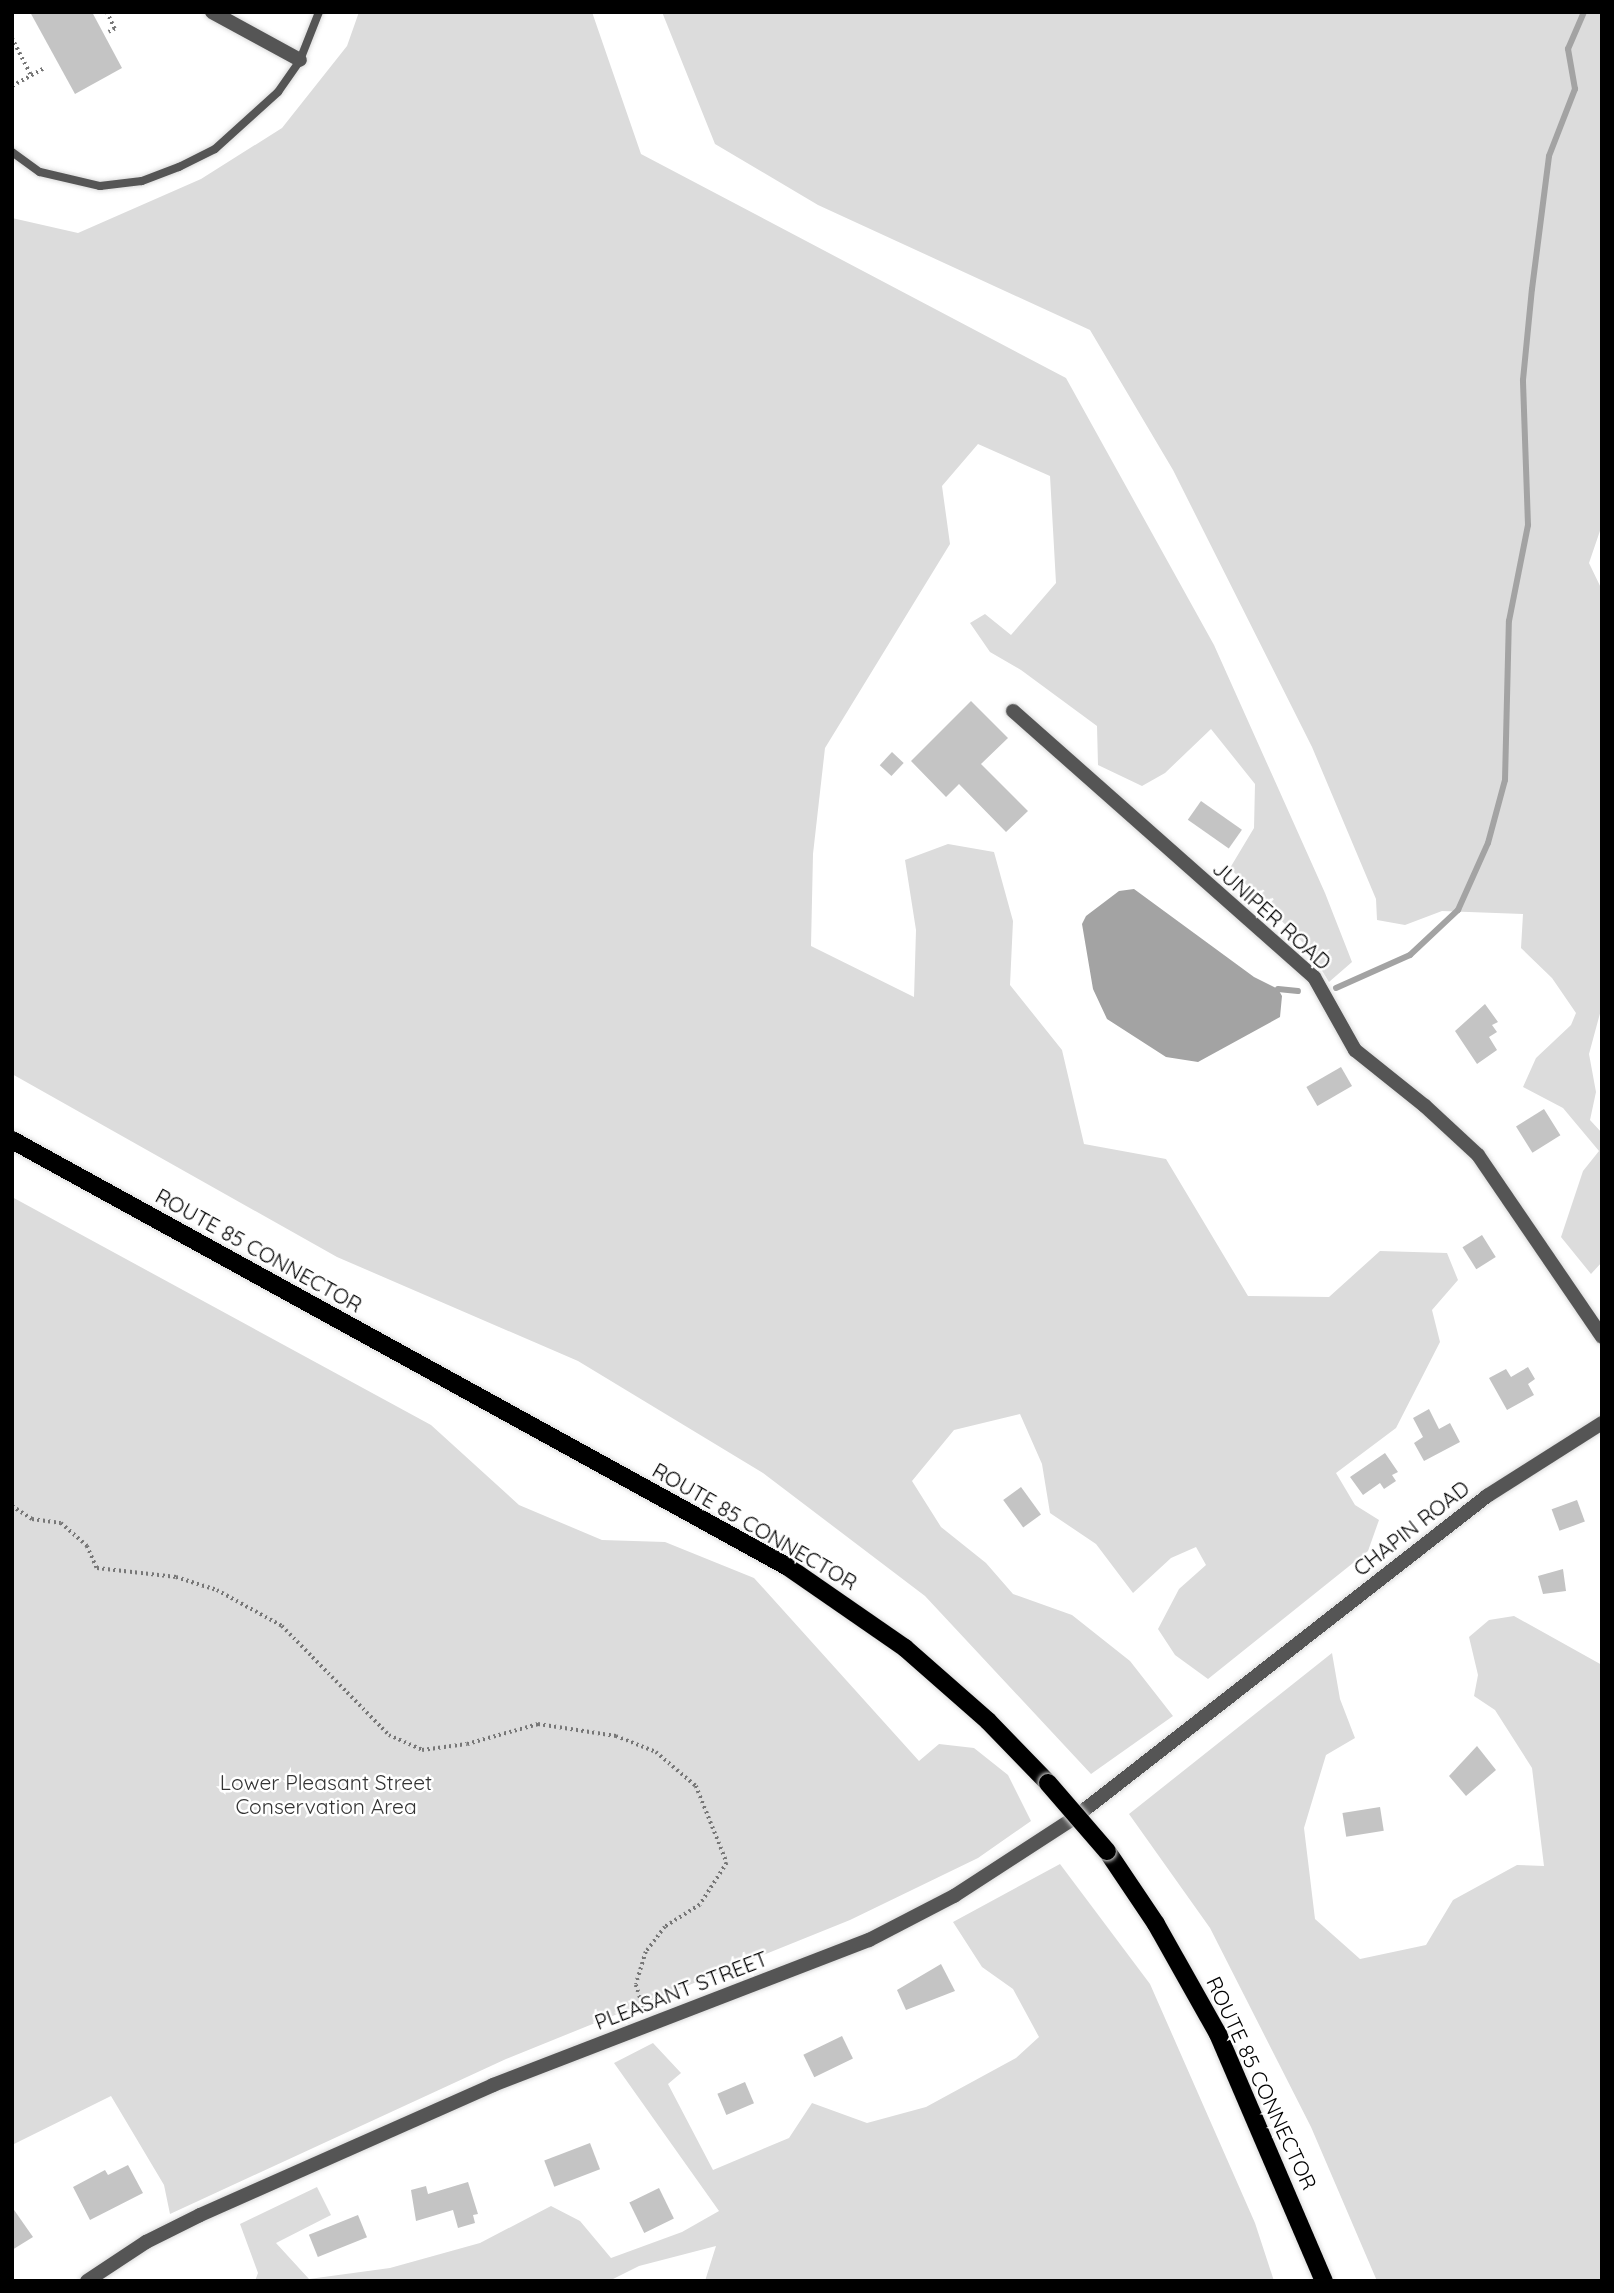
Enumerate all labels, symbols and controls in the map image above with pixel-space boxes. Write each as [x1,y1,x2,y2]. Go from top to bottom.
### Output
street label: JUNIPER ROAD [1208,855,1336,975]
street label: ROUTE 85 CONNECTOR [151,1183,367,1317]
street label: ROUTE 85 CONNECTOR [648,1457,862,1595]
street label: CHAPIN ROAD [1348,1475,1474,1581]
park label: Lower Pleasant Street Conservation Area [220,1769,432,1819]
street label: PLEASANT STREET [591,1945,771,2035]
street label: ROUTE 85 CONNECTOR [1202,1972,1322,2194]

